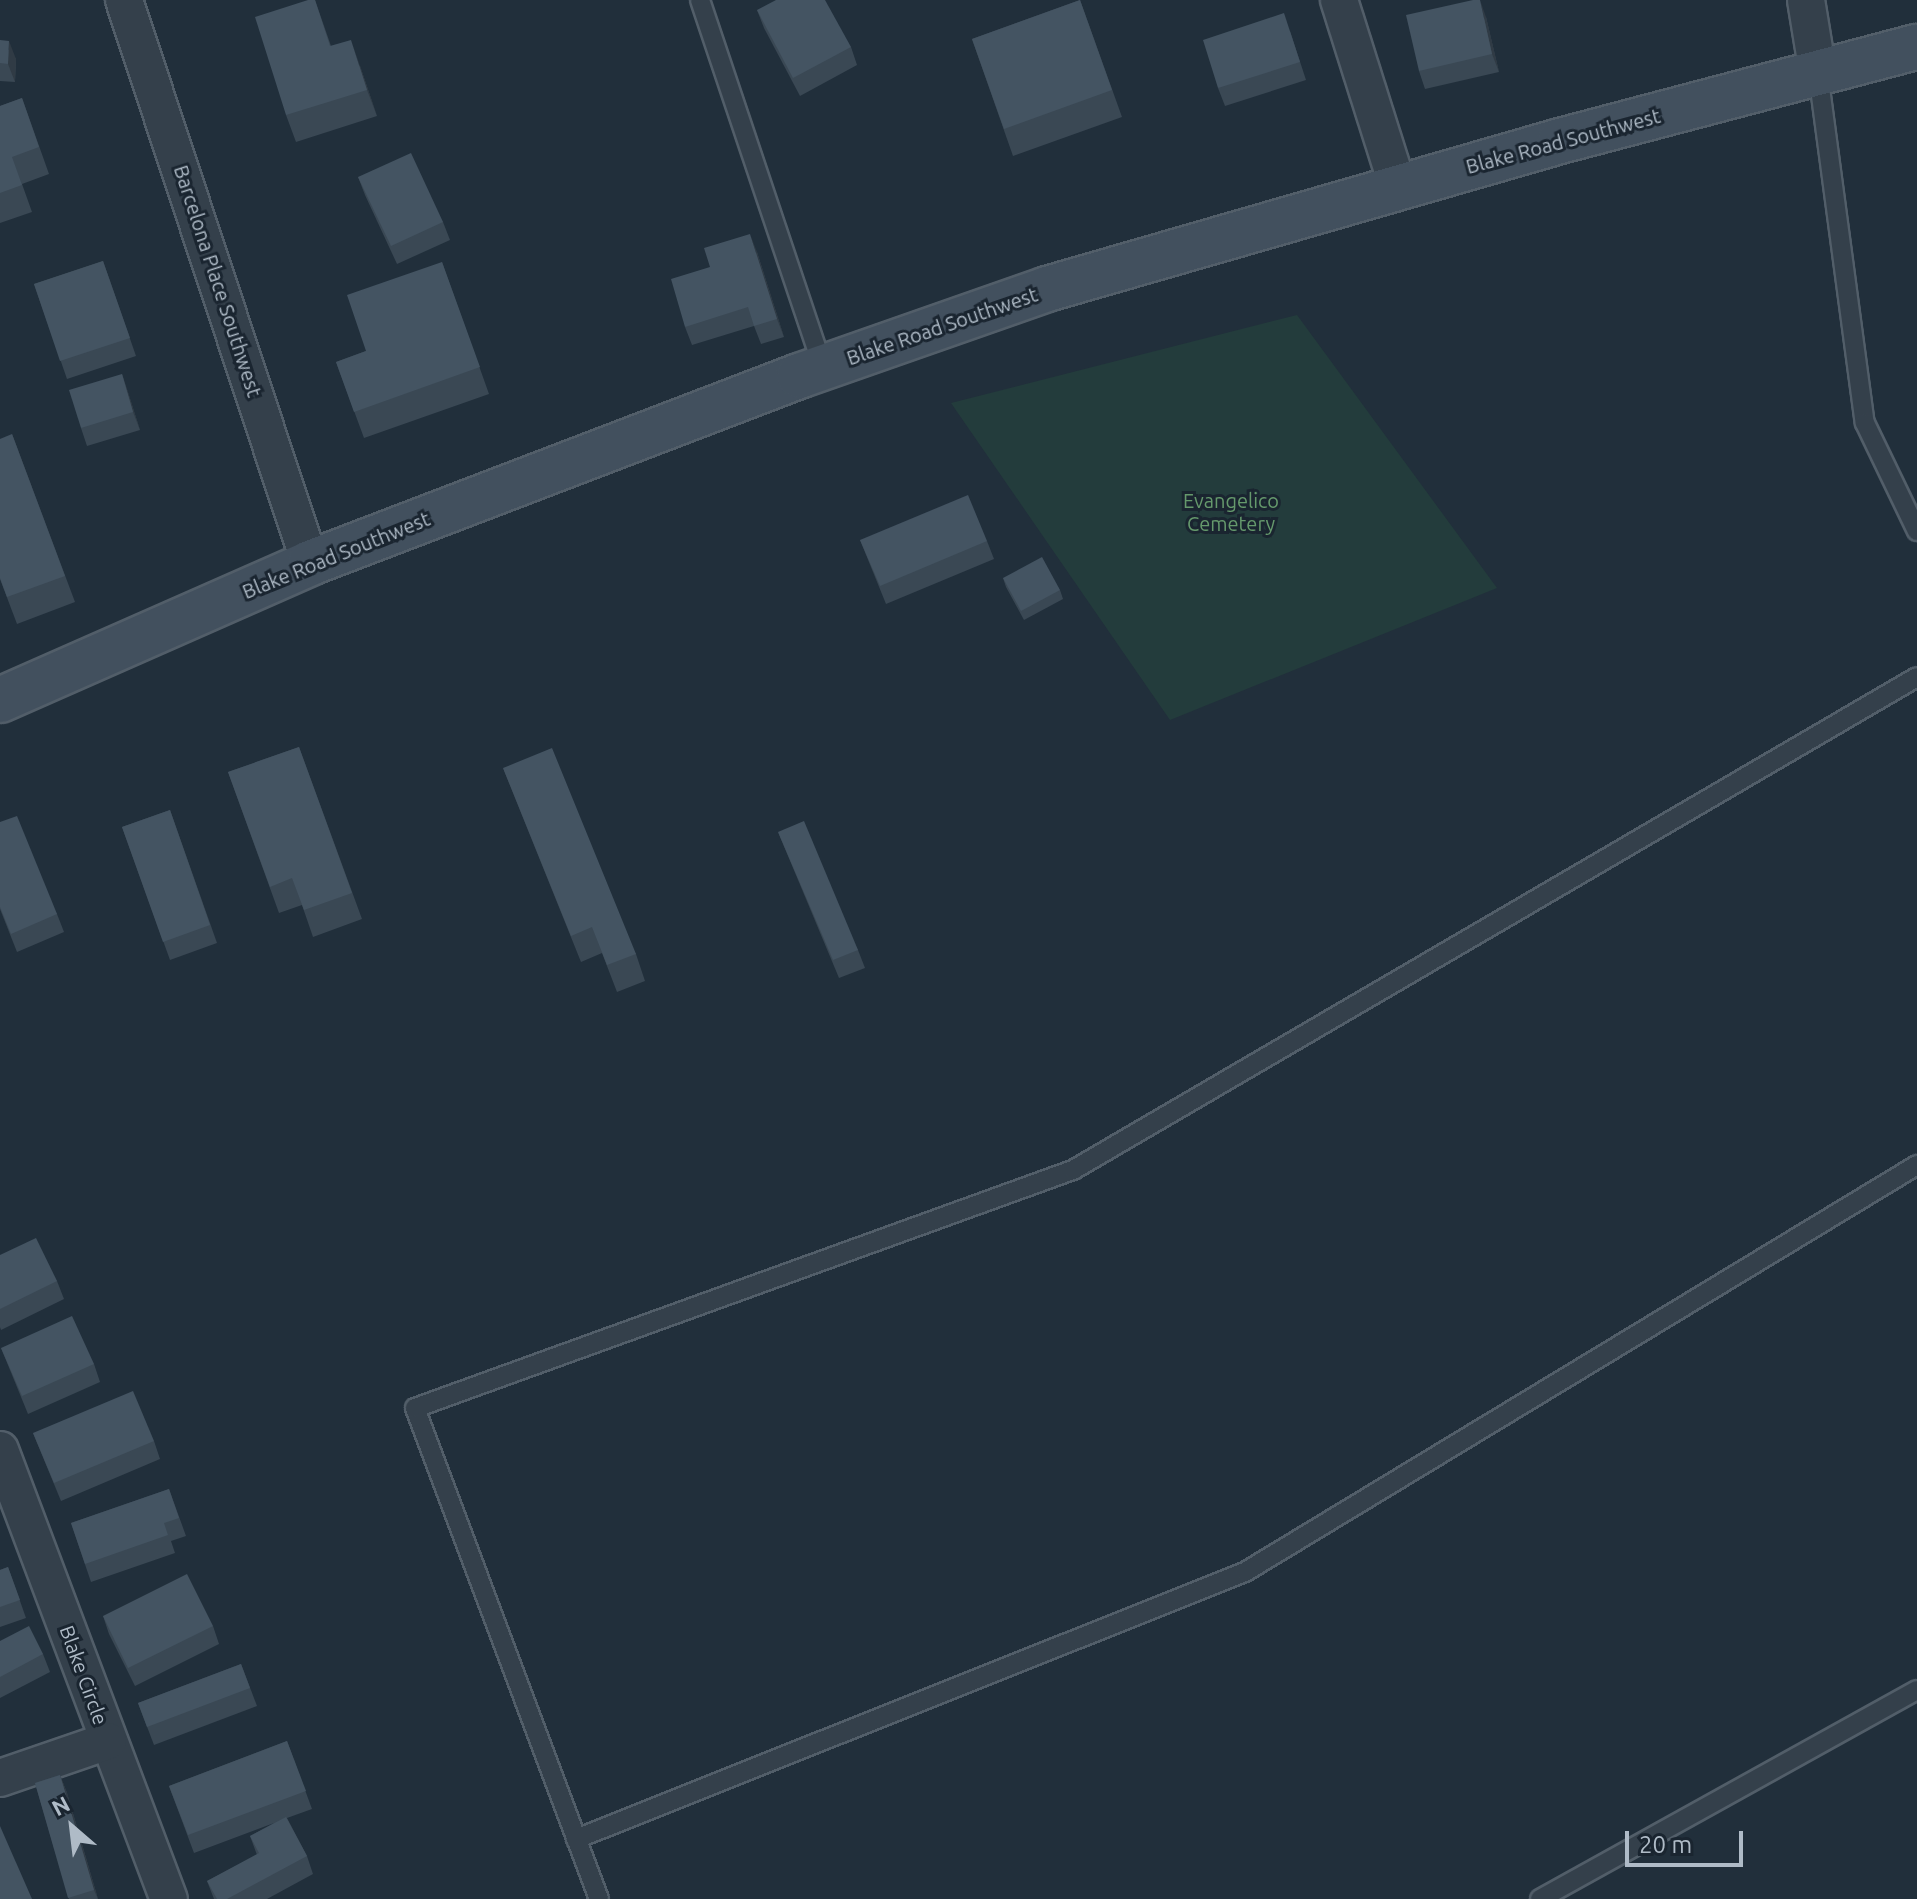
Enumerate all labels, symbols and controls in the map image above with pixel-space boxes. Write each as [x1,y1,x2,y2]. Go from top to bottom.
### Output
street label: Blake Road Southwest [1463,103,1663,179]
street label: Barcelona Place Southwest [169,162,267,400]
street label: Blake Road Southwest [843,282,1041,370]
park label: Evangelico Cemetery [1183,488,1279,535]
street label: Blake Road Southwest [239,506,433,604]
street label: Blake Circle [55,1622,113,1728]
north arrow [32,1787,112,1867]
text: N [47,1790,74,1820]
scale bar [1629,1815,1747,1865]
text: 20 m [1639,1831,1692,1858]

